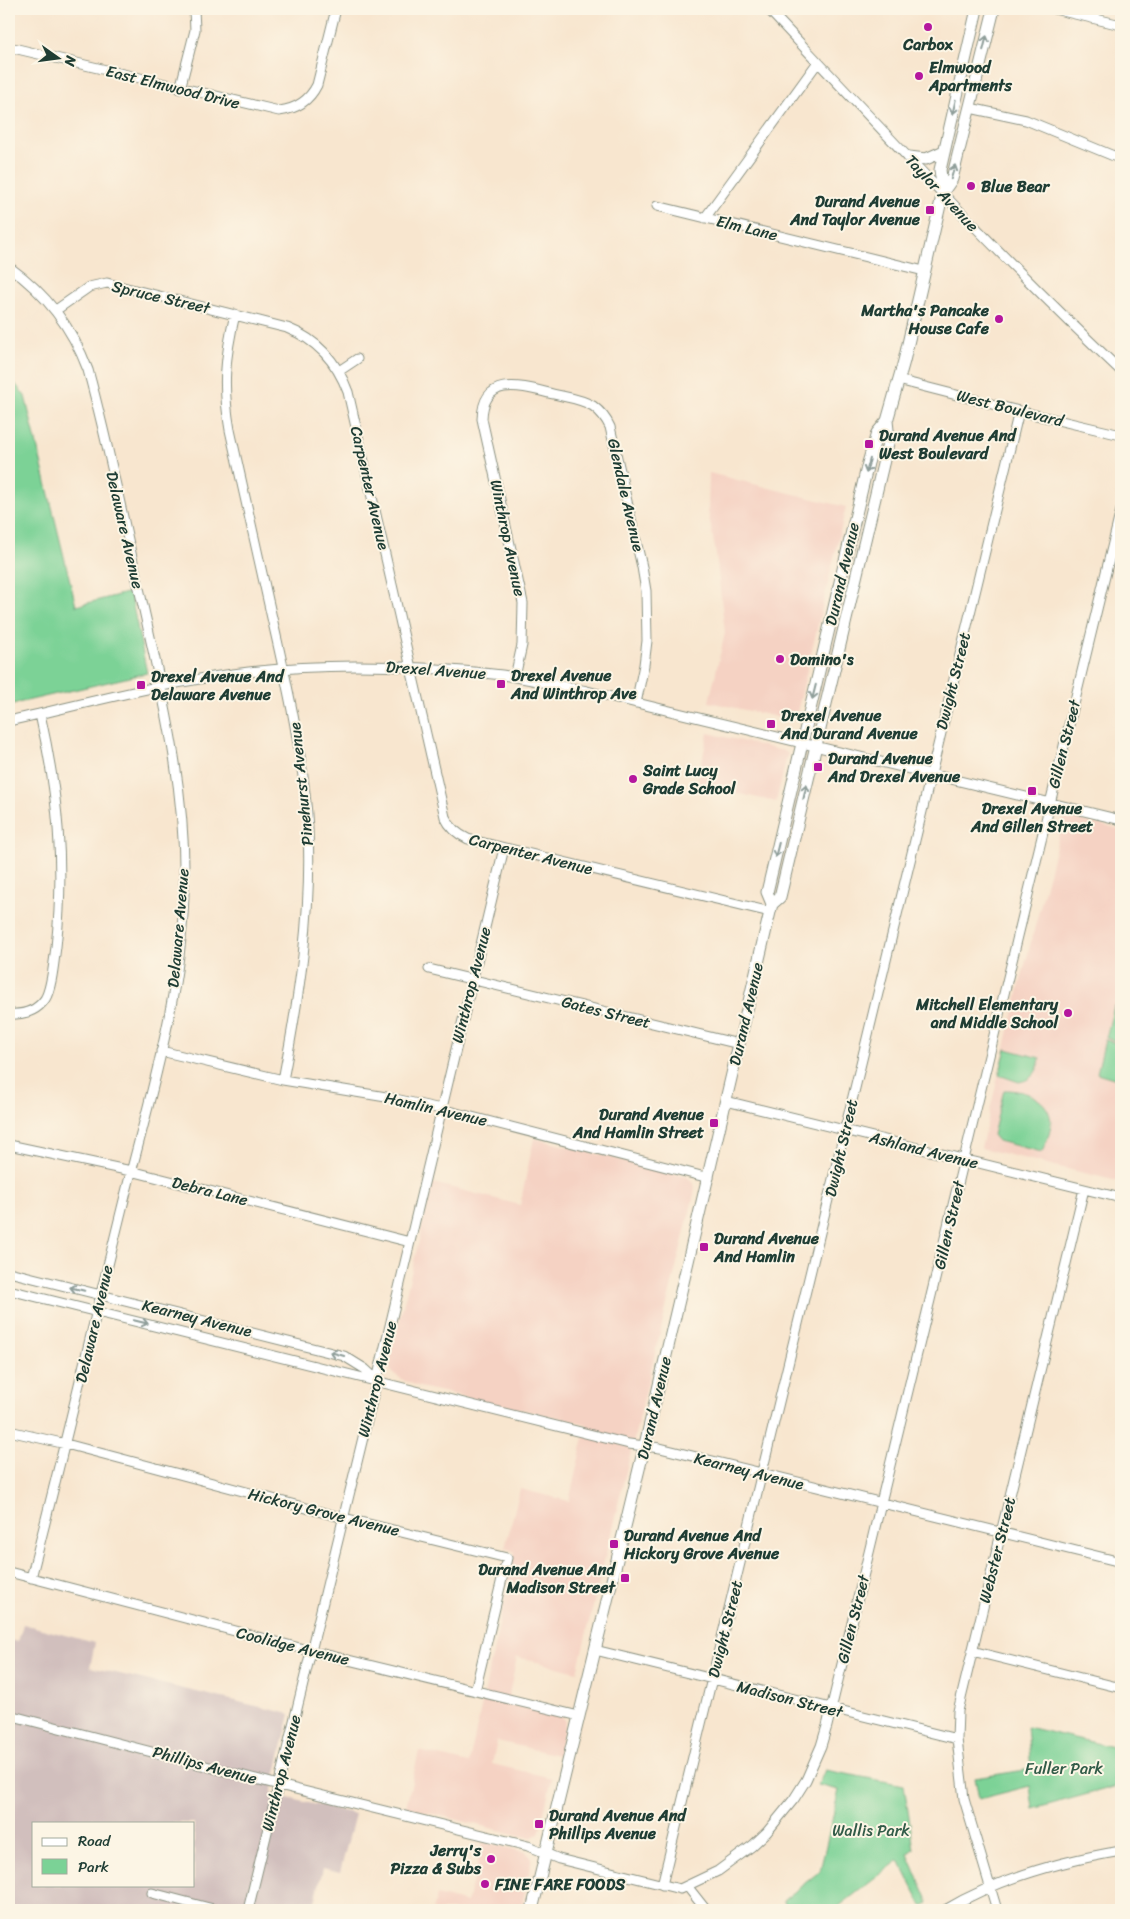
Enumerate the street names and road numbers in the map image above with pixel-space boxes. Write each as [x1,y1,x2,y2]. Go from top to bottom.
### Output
street label: East Elmwood Drive [103,56,243,118]
street label: Taylor Avenue [898,147,986,239]
street label: Elm Lane [713,206,781,250]
street label: Spruce Street [109,272,214,322]
street label: West Boulevard [953,381,1068,436]
street label: Carpenter Avenue [342,423,398,553]
street label: Glendale Avenue [599,436,653,555]
street label: Delaware Avenue [97,468,153,592]
street label: Winthrop Avenue [481,477,535,599]
street label: Durand Avenue [816,520,868,628]
street label: Dwight Street [927,629,979,733]
street label: Drexel Avenue [385,652,487,688]
street label: Gillen Street [1039,696,1089,791]
street label: Pinehurst Avenue [280,721,322,847]
street label: Carpenter Avenue [466,825,596,883]
street label: Delaware Avenue [158,867,198,989]
street label: Winthrop Avenue [443,924,499,1046]
street label: Durand Avenue [720,960,772,1068]
street label: Gates Street [558,987,654,1037]
street label: Hamlin Avenue [382,1083,490,1135]
street label: Dwight Street [816,1096,866,1200]
street label: Ashland Avenue [865,1122,982,1178]
street label: Debra Lane [169,1168,251,1214]
street label: Gillen Street [925,1177,973,1272]
street label: Delaware Avenue [66,1262,122,1386]
street label: Kearney Avenue [139,1290,255,1346]
street label: Winthrop Avenue [349,1318,405,1440]
street label: Durand Avenue [628,1354,680,1462]
street label: Kearney Avenue [691,1443,807,1499]
street label: Hickory Grove Avenue [245,1479,403,1545]
street label: Webster Street [970,1494,1024,1606]
street label: Gillen Street [828,1571,878,1666]
street label: Dwight Street [699,1577,751,1681]
street label: Coolidge Avenue [233,1618,353,1674]
street label: Madison Street [734,1672,847,1726]
street label: Winthrop Avenue [253,1712,309,1834]
street label: Phillips Avenue [150,1737,260,1793]

